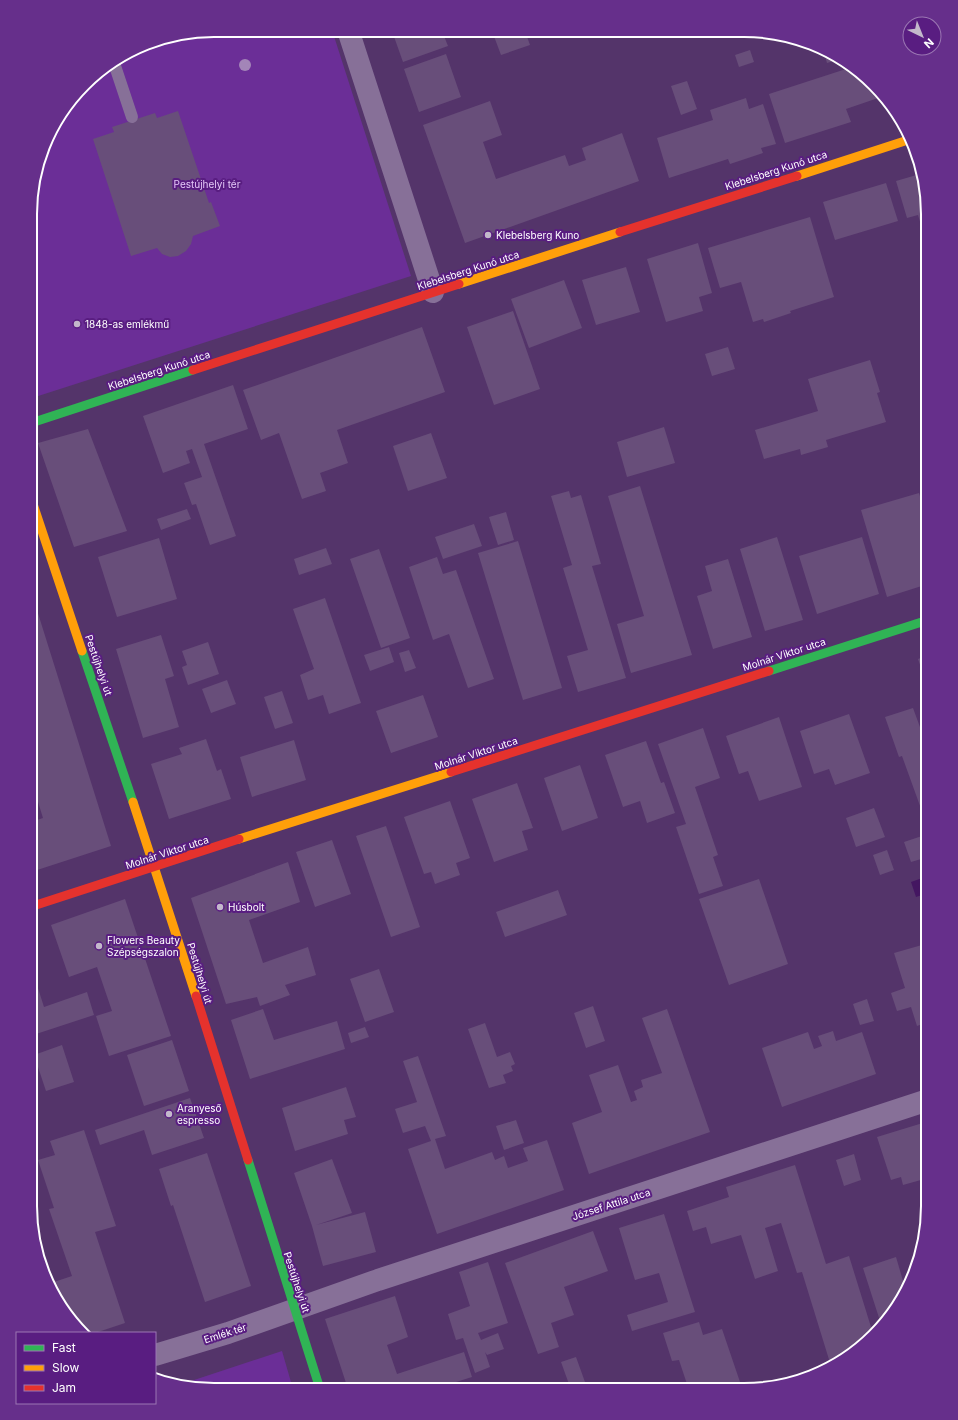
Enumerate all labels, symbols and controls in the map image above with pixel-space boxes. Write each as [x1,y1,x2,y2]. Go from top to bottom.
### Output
north arrow [902,16,942,56]
text: N [921,35,937,51]
street label: Klebelsberg Kunó utca [723,148,829,192]
park label: Pestújhelyi tér [174,178,241,190]
place label: Klebelsberg Kuno [496,229,579,241]
marker: Klebelsberg Kuno [483,230,493,240]
street label: Klebelsberg Kunó utca [415,248,521,292]
place label: 1848-as emlékmű [85,318,169,330]
marker: 1848-as emlékmű [72,319,82,329]
street label: Klebelsberg Kunó utca [106,348,212,392]
street label: Pestújhelyi út [83,633,115,698]
street label: Molnár Viktor utca [741,635,827,673]
street label: Molnár Viktor utca [433,734,519,772]
street label: Molnár Viktor utca [124,833,210,871]
place label: Húsbolt [228,901,265,913]
marker: Húsbolt [215,902,225,912]
place label: Flowers Beauty Szépségszalon [107,934,180,958]
marker: Flowers Beauty Szépségszalon [94,941,104,951]
street label: Pestújhelyi út [185,941,215,1006]
place label: Aranyeső espresso [177,1102,222,1126]
marker: Aranyeső espresso [164,1109,174,1119]
street label: József Attila utca [570,1186,652,1222]
street label: Pestújhelyi út [282,1250,313,1315]
street label: Emlék tér [202,1320,248,1346]
legend [16,1332,156,1404]
text: Fast [52,1340,76,1355]
text: Slow [52,1360,80,1375]
text: Jam [52,1380,76,1395]

